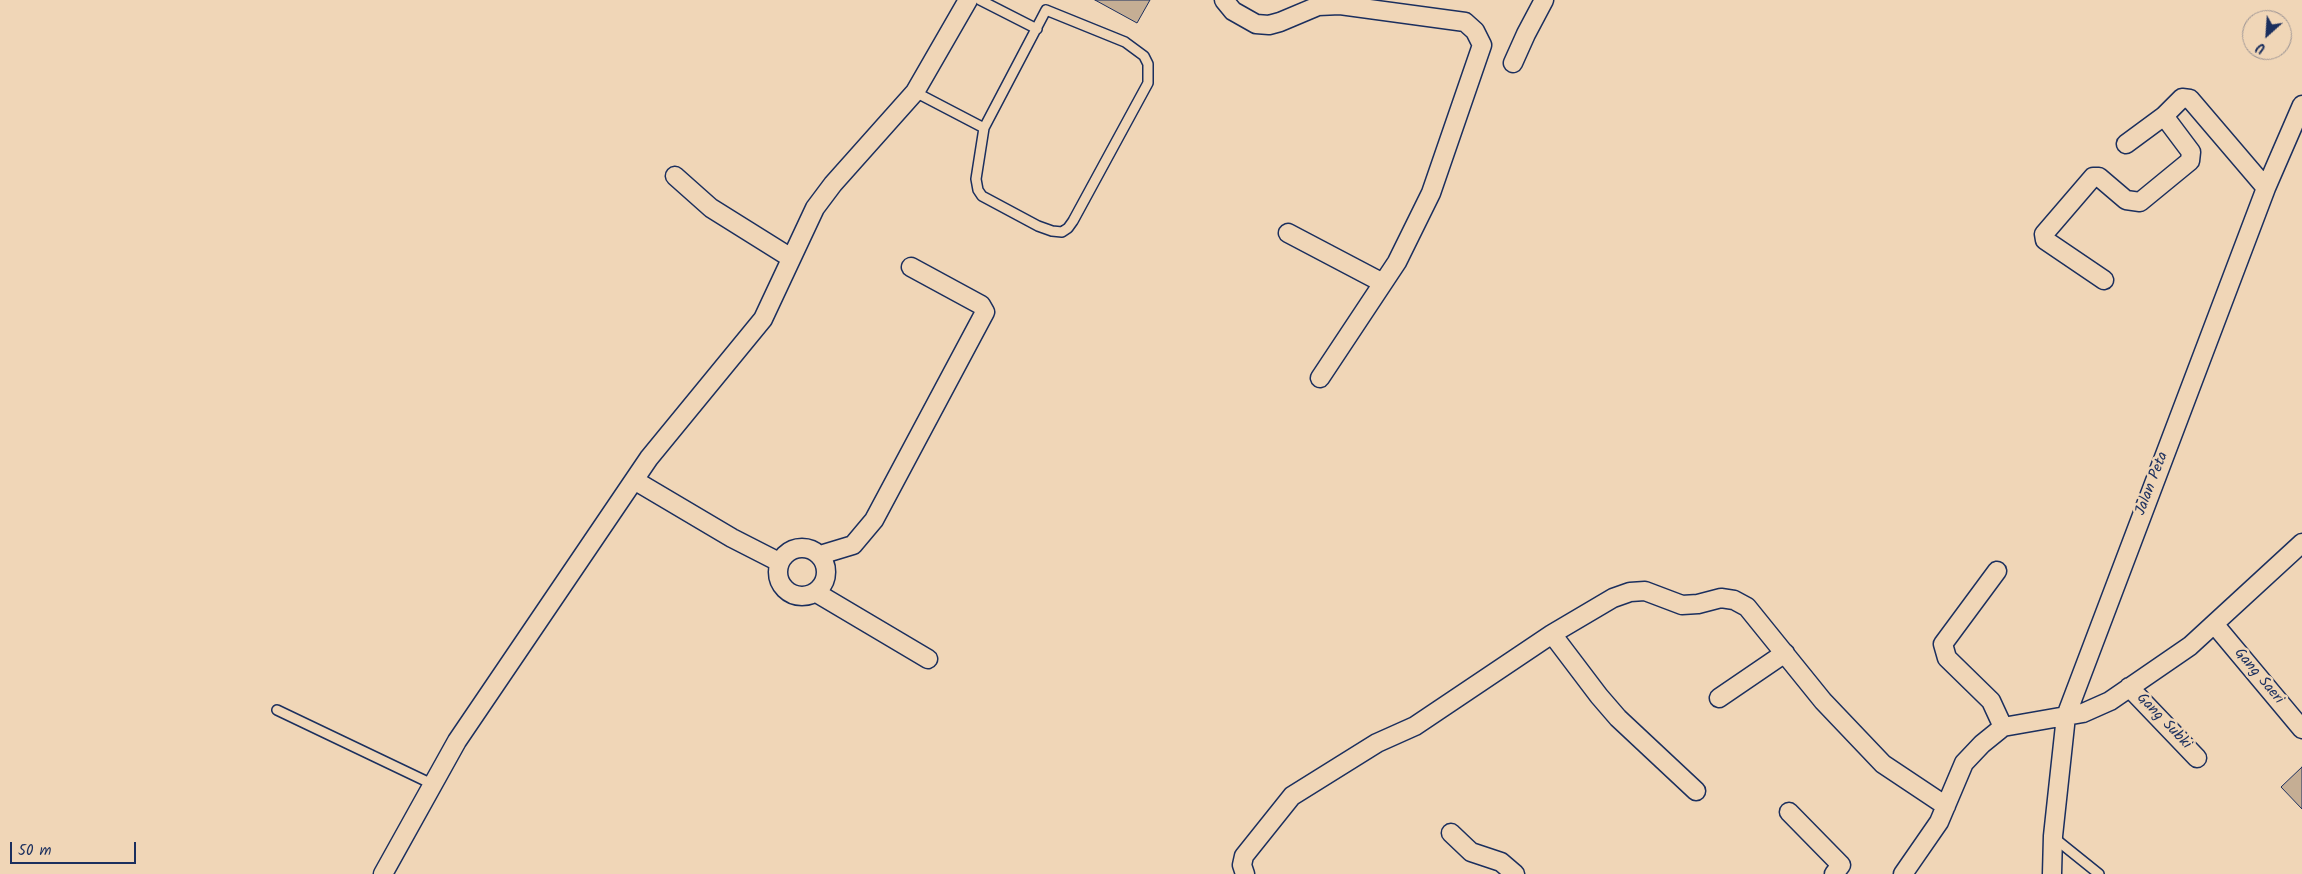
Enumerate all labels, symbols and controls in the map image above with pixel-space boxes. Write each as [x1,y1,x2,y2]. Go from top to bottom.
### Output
north arrow [2242,10,2292,60]
text: U [2252,36,2269,59]
street label: Jalan Peta [2133,450,2173,518]
street label: Gang Saeri [2229,645,2287,709]
street label: Gang Subki [2132,690,2194,754]
scale bar [12,832,139,864]
text: 50 m [18,839,52,863]

